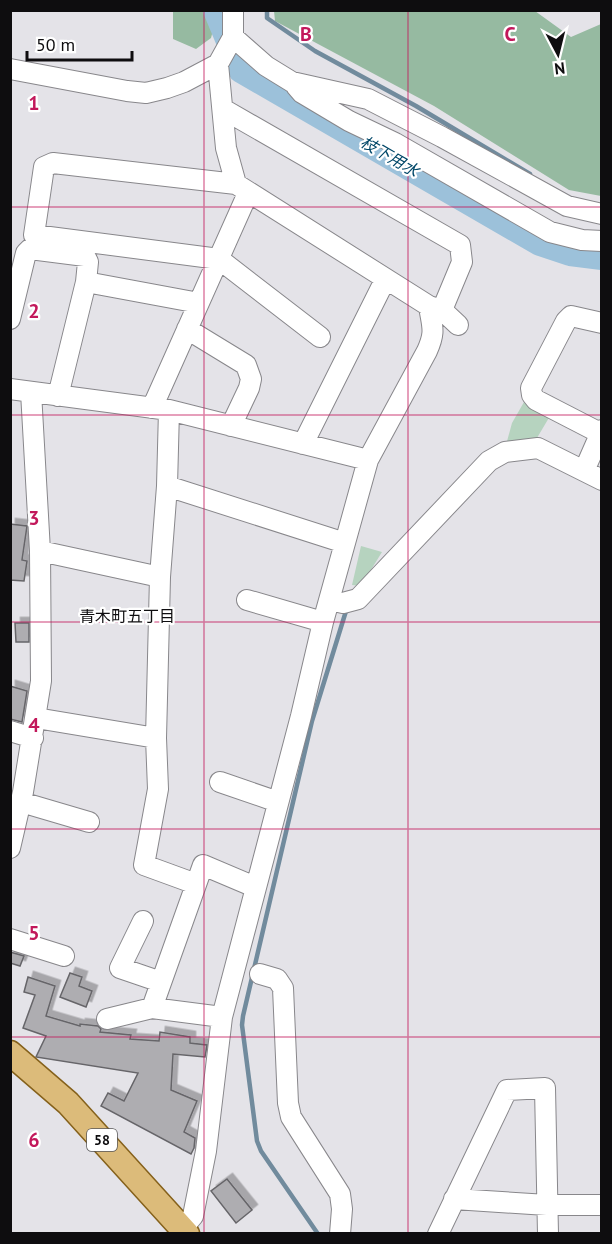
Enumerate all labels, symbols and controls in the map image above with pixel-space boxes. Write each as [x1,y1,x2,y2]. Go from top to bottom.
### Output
text: B [300,21,312,47]
text: C [504,21,516,47]
scale bar [27,24,132,62]
north arrow [528,24,588,84]
text: 50 m [36,33,75,56]
text: N [553,58,566,79]
text: 1 [28,90,40,116]
water label: 枝下用水 [357,131,424,182]
text: 2 [28,298,40,324]
text: 3 [28,505,40,531]
district label: 青木町五丁目 [79,606,175,626]
text: 4 [28,712,40,738]
text: 5 [28,920,40,946]
text: 6 [28,1127,40,1153]
road number: 58 [87,1129,117,1151]

